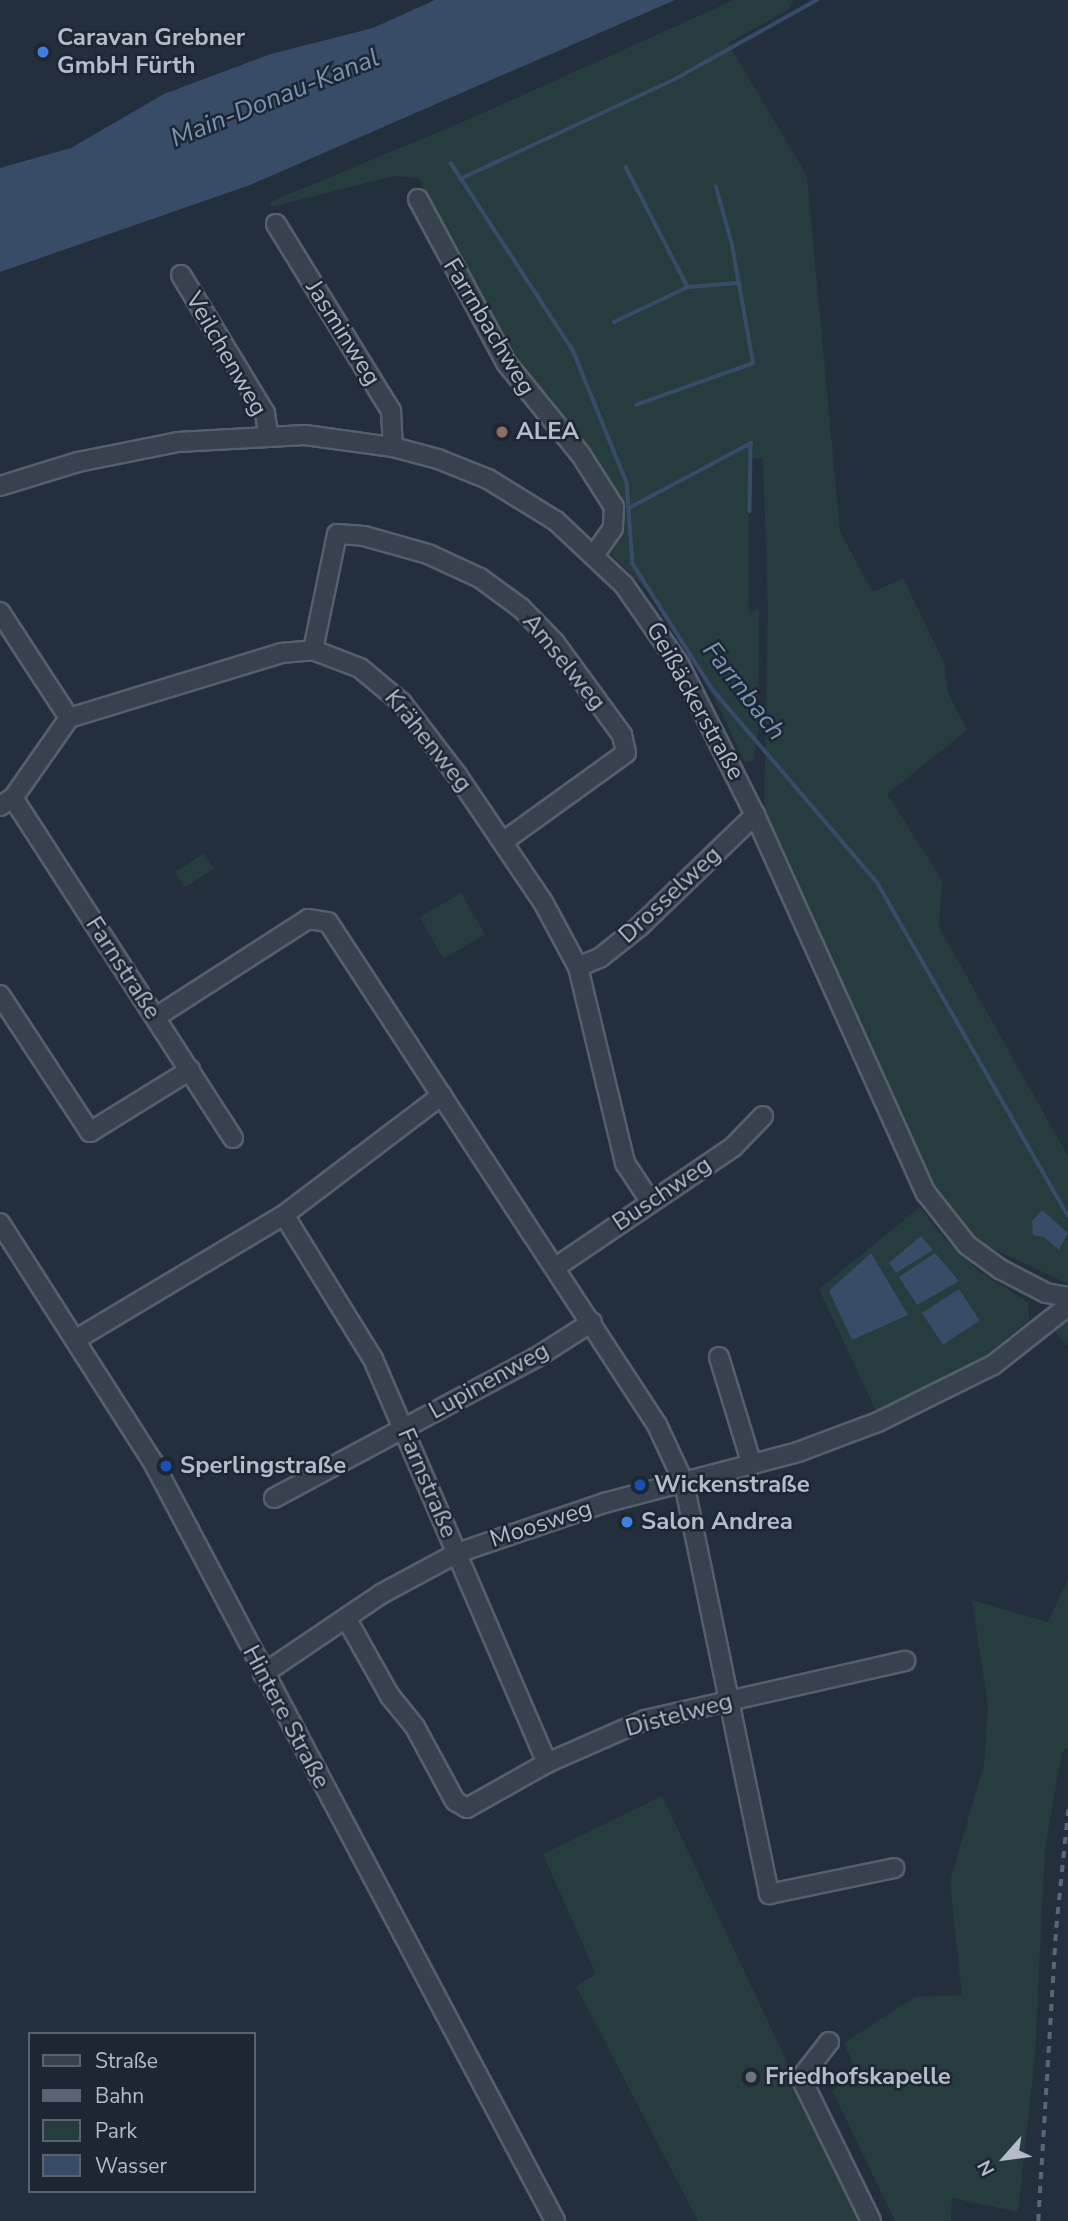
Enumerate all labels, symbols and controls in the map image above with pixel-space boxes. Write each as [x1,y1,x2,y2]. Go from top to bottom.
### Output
place label: Caravan Grebner GmbH Fürth [57,24,245,80]
water label: Main-Donau-Kanal [166,42,384,154]
marker: Caravan Grebner GmbH Fürth [35,44,51,60]
street label: Farrnbachweg [437,253,541,401]
street label: Jasminweg [299,275,387,391]
street label: Veilchenweg [179,287,273,421]
place label: ALEA [516,418,579,446]
marker: ALEA [494,424,510,440]
street label: Amselweg [516,608,612,716]
street label: Geißäckerstraße [640,617,750,785]
water label: Farrnbach [696,635,792,747]
street label: Krähenweg [378,684,478,798]
street label: Drosselweg [613,840,727,950]
street label: Farnstraße [79,911,167,1025]
street label: Buschweg [607,1151,717,1237]
street label: Lupinenweg [424,1336,554,1426]
street label: Farnstraße [391,1424,463,1542]
place label: Sperlingstraße [180,1452,346,1480]
marker: Sperlingstraße [158,1458,174,1474]
place label: Wickenstraße [654,1471,810,1499]
marker: Wickenstraße [632,1477,648,1493]
street label: Moosweg [486,1494,596,1554]
place label: Salon Andrea [641,1508,793,1536]
marker: Salon Andrea [619,1514,635,1530]
street label: Hintere Straße [236,1641,336,1793]
street label: Distelweg [622,1687,736,1743]
legend [28,2032,256,2193]
text: Straße [95,2047,158,2075]
place label: Friedhofskapelle [765,2063,951,2091]
marker: Friedhofskapelle [743,2069,759,2085]
text: Bahn [95,2082,144,2110]
text: Park [95,2117,137,2145]
north arrow [970,2123,1040,2193]
text: Wasser [95,2152,167,2180]
text: N [972,2155,1001,2180]

